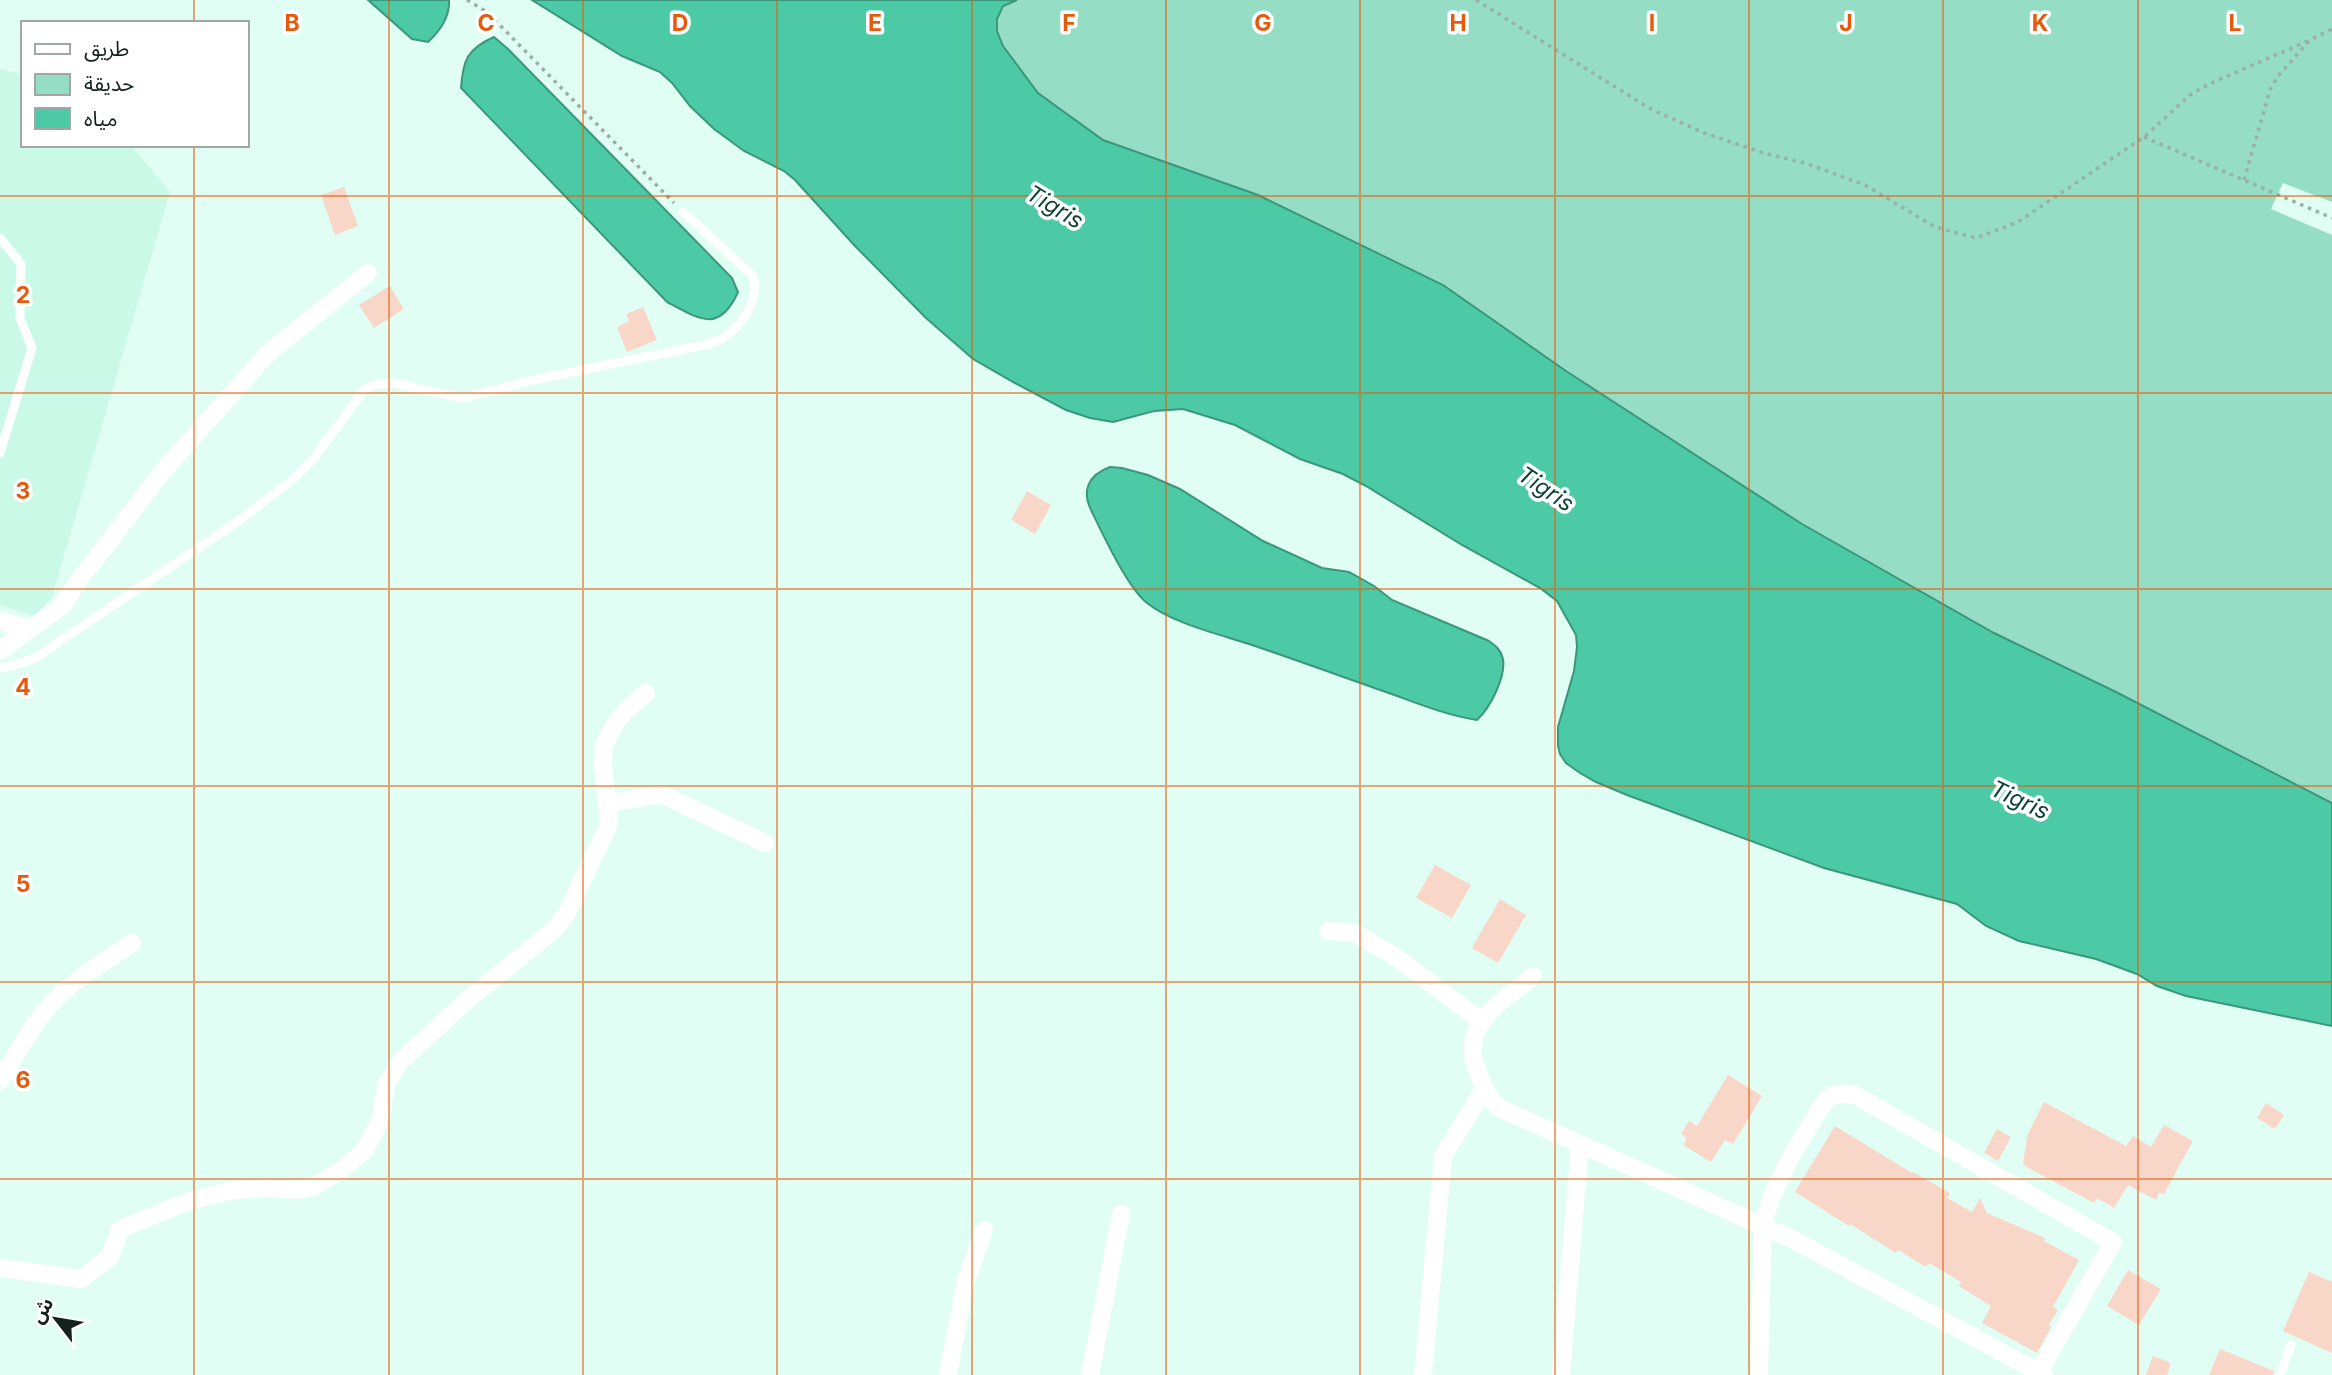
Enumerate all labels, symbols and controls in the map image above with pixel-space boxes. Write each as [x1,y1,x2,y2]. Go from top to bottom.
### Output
text: B [284,9,300,37]
text: C [477,9,495,37]
text: D [672,9,688,37]
text: E [868,9,882,37]
text: F [1062,9,1076,37]
text: G [1254,9,1272,37]
text: H [1449,9,1467,37]
text: I [1649,9,1655,37]
text: J [1839,9,1853,37]
text: K [2032,9,2048,37]
text: L [2228,9,2242,37]
legend [21,21,248,147]
text: طريق [84,36,129,62]
text: حديقة [84,71,134,96]
text: مياه [84,106,117,131]
water label: Tigris [1022,179,1088,235]
text: 2 [16,281,30,309]
water label: Tigris [1513,460,1579,518]
text: 3 [16,477,30,505]
text: 4 [15,673,31,701]
water label: Tigris [1986,774,2054,826]
text: 5 [16,870,30,898]
text: 6 [16,1066,30,1094]
north arrow [21,1284,91,1354]
text: ش [25,1293,58,1328]

